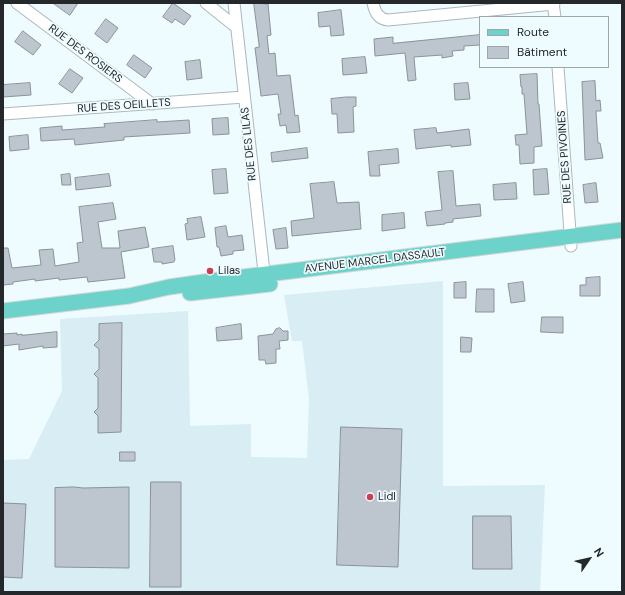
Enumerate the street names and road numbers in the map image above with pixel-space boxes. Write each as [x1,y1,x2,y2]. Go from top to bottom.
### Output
street label: RUE DES ROSIERS [45,22,125,86]
street label: RUE DES OEILLETS [77,96,171,116]
street label: RUE DES LILAS [239,107,259,181]
street label: RUE DES PIVOINES [555,110,575,204]
street label: AVENUE MARCEL DASSAULT [304,246,446,276]

